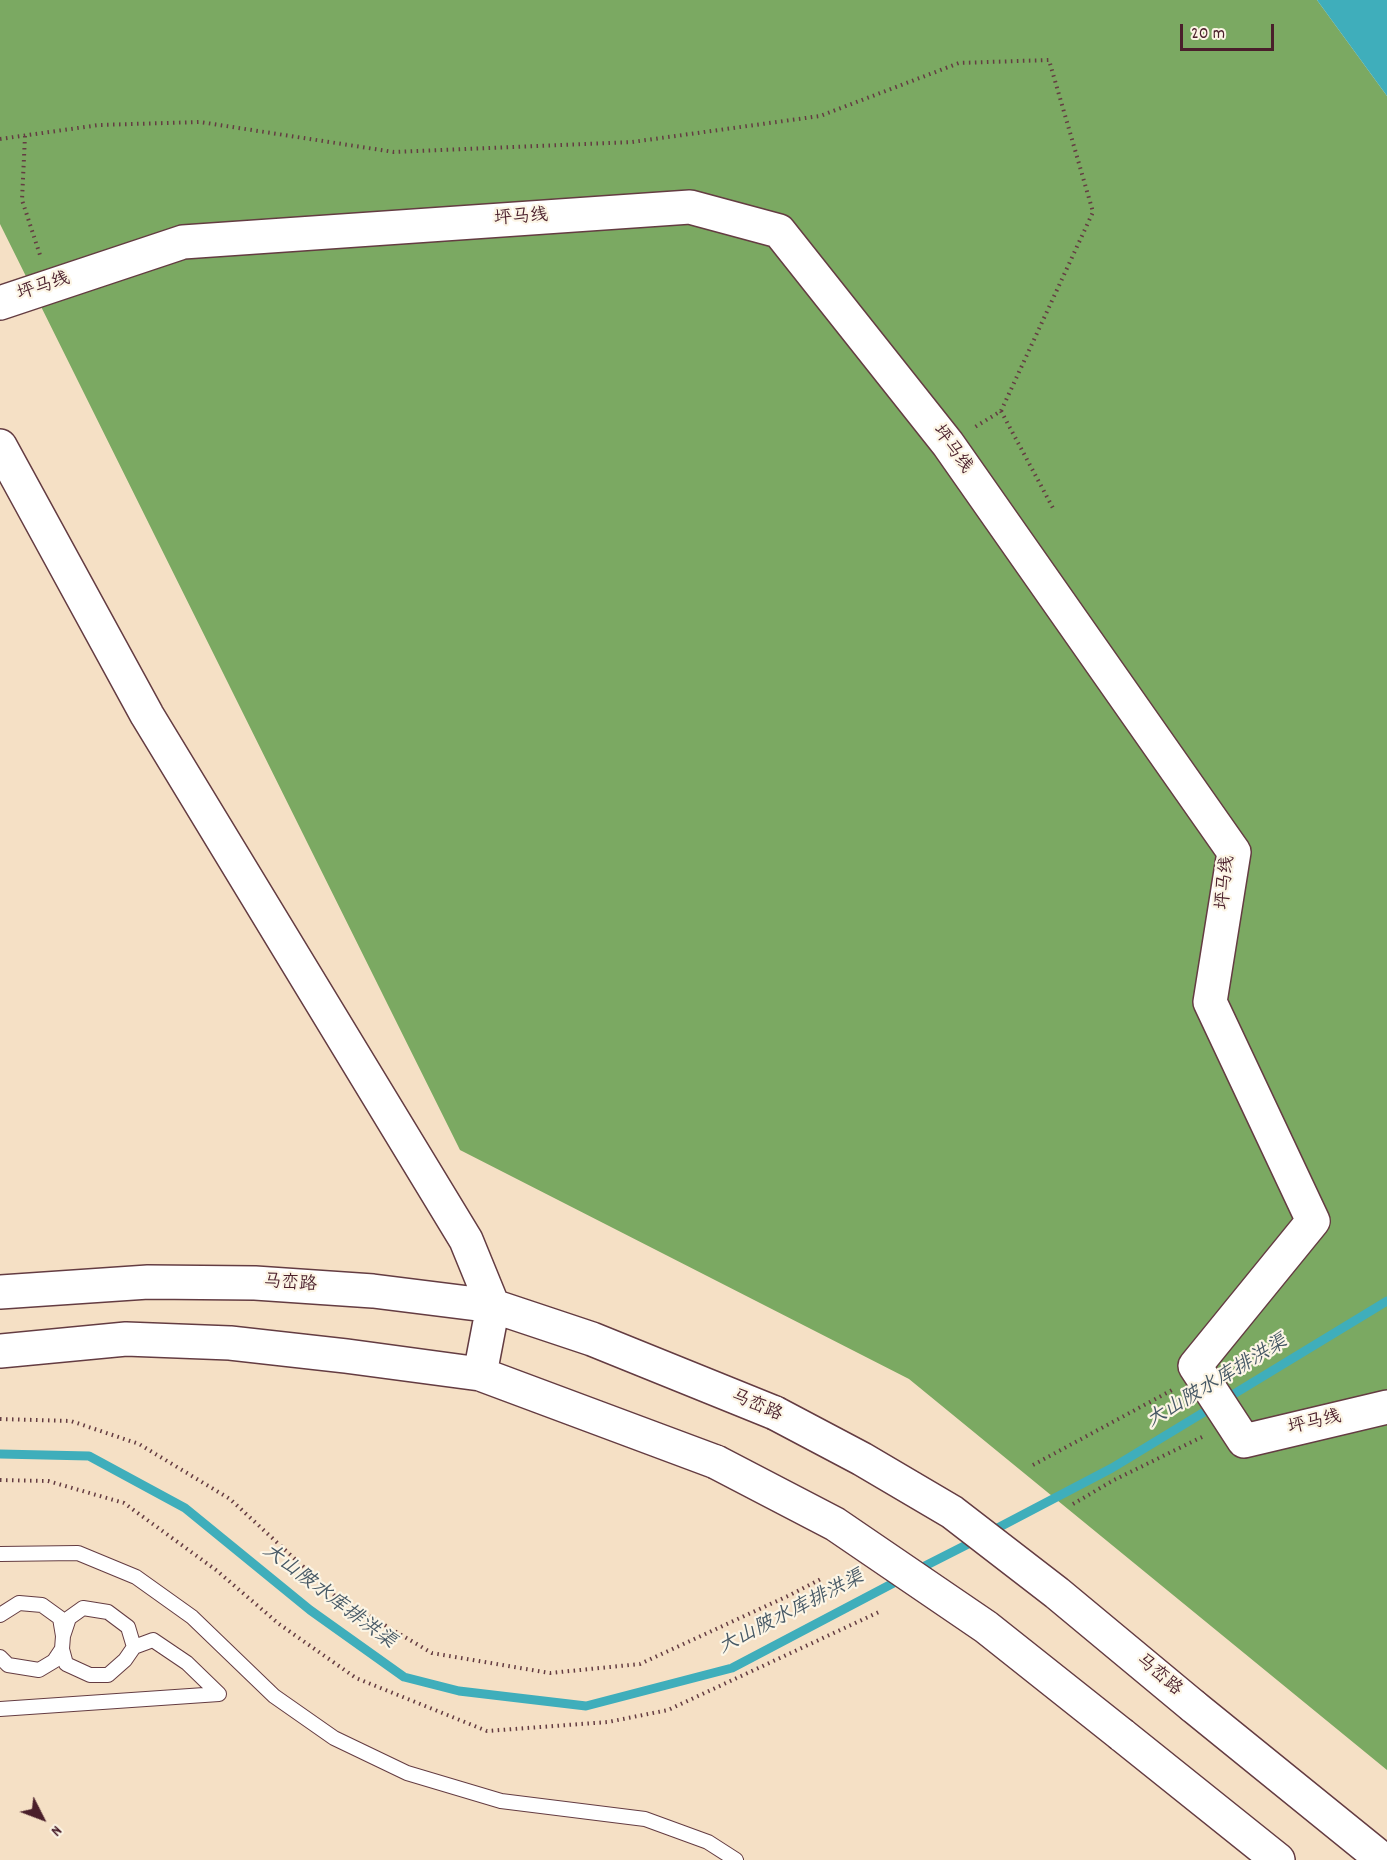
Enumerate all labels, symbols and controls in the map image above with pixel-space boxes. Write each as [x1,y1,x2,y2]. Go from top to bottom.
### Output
scale bar [1183,12,1278,50]
text: 20 m [1191,22,1225,47]
street label: 坪马线 [493,206,549,232]
street label: 坪马线 [15,269,73,307]
street label: 坪马线 [926,422,976,478]
street label: 坪马线 [1213,855,1241,911]
street label: 马峦路 [262,1272,318,1298]
water label: 大山陂水库排洪渠 [1143,1332,1293,1434]
street label: 马峦路 [727,1387,785,1427]
street label: 坪马线 [1286,1407,1344,1441]
water label: 大山陂水库排洪渠 [257,1540,399,1656]
water label: 大山陂水库排洪渠 [715,1567,869,1661]
street label: 马峦路 [1130,1650,1186,1702]
north arrow [12,1788,72,1848]
text: N [45,1820,67,1841]

